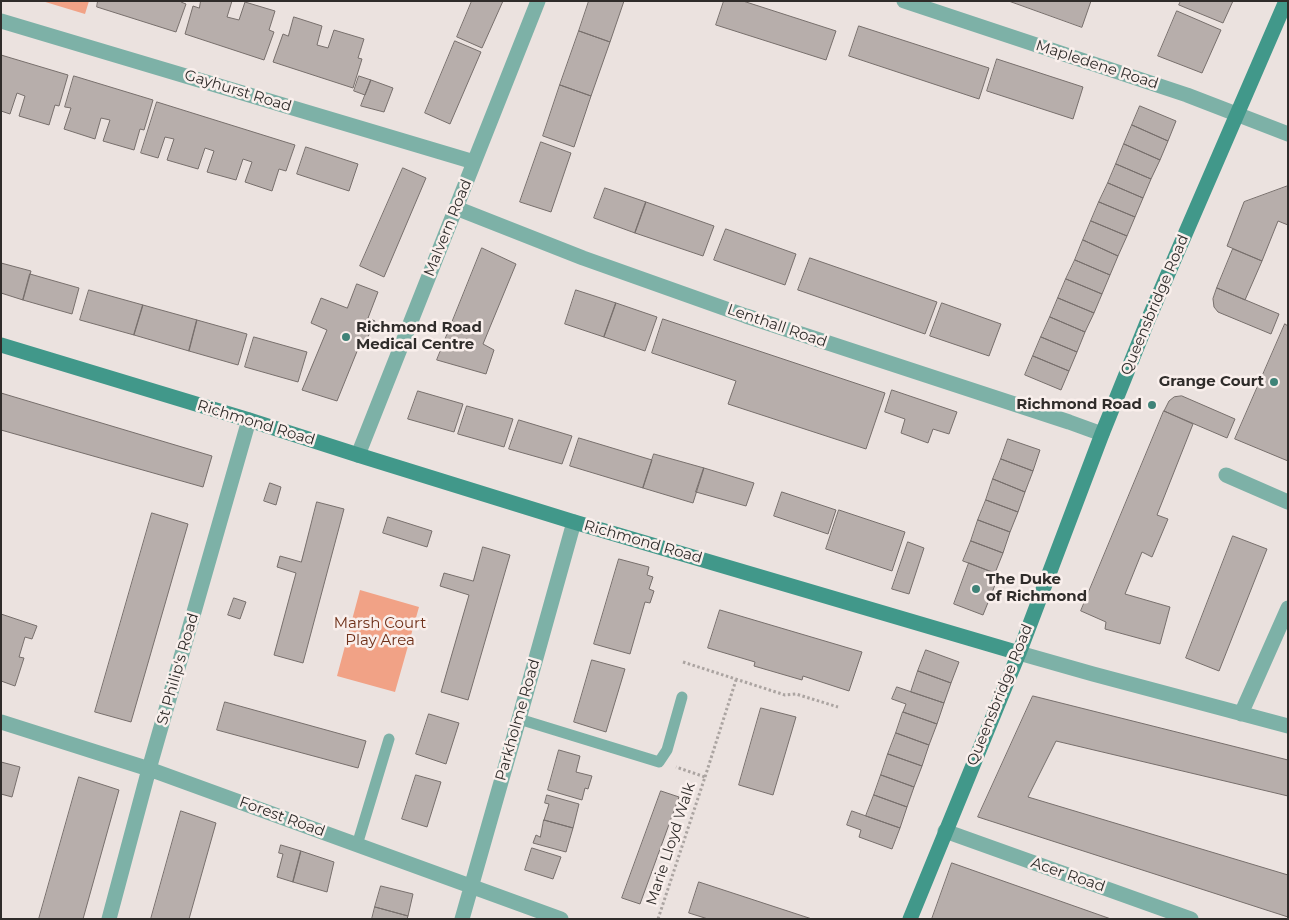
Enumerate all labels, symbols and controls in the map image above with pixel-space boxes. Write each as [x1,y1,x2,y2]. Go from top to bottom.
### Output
street label: Mapledene Road [1033,37,1161,93]
street label: Gayhurst Road [182,66,294,116]
street label: Malvern Road [420,177,476,279]
street label: Queensbridge Road [1117,232,1193,378]
street label: Lenthall Road [725,301,829,351]
place label: Richmond Road Medical Centre [356,319,482,354]
marker: Richmond Road Medical Centre [340,331,352,343]
place label: Grange Court [1159,373,1264,391]
marker: Grange Court [1268,376,1280,388]
place label: Richmond Road [1016,396,1142,414]
street label: Richmond Road [195,397,317,449]
marker: Richmond Road [1146,399,1158,411]
street label: Richmond Road [582,517,704,567]
place label: The Duke of Richmond [986,571,1087,606]
marker: The Duke of Richmond [970,583,982,595]
street label: St Philip's Road [153,611,203,727]
park label: Marsh Court Play Area [334,615,426,650]
street label: Queensbridge Road [963,622,1037,768]
street label: Parkholme Road [492,657,544,783]
street label: Marie Lloyd Walk [643,780,699,908]
street label: Forest Road [237,793,327,841]
street label: Acer Road [1029,854,1107,896]

